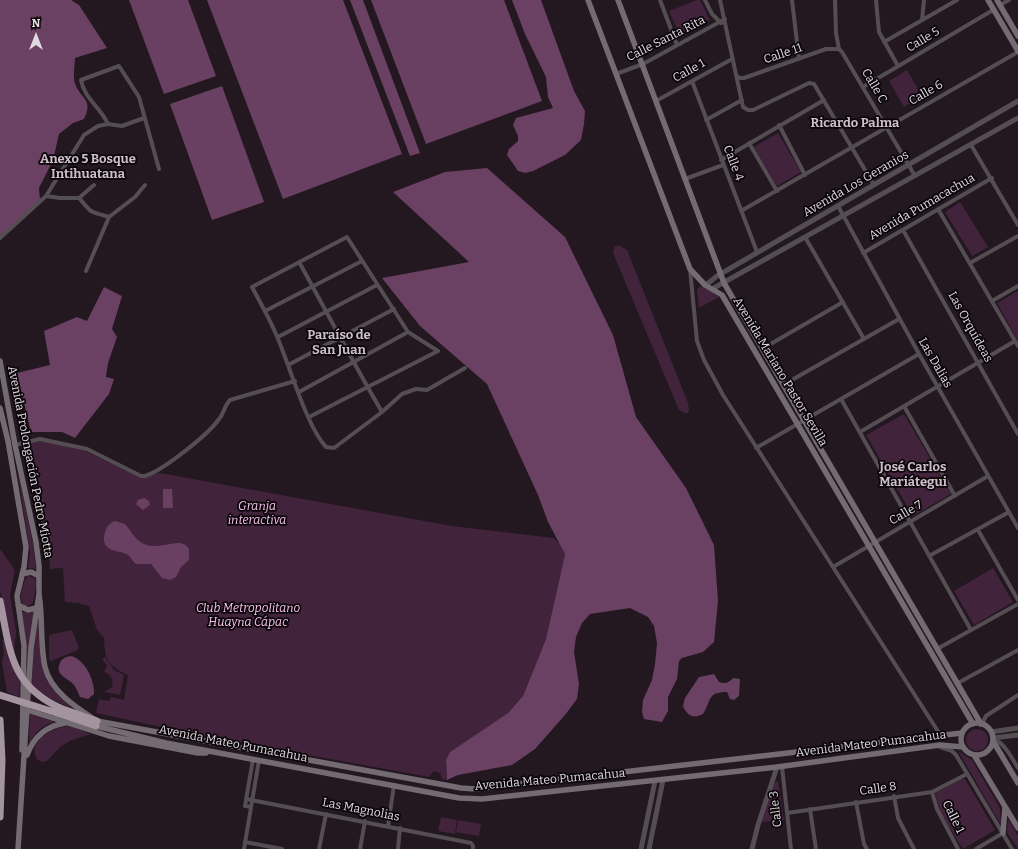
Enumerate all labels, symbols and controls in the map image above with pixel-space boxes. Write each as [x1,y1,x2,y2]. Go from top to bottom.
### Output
street label: Calle Santa Rita [624,13,708,65]
north arrow [16,16,56,56]
text: N [32,17,40,30]
street label: Calle 5 [904,24,942,56]
street label: Calle 11 [762,41,804,67]
street label: Calle 1 [670,56,708,86]
street label: Calle C [858,66,890,106]
street label: Calle 6 [906,78,946,108]
district label: Ricardo Palma [811,115,899,131]
street label: Calle 4 [720,143,746,183]
street label: Avenida Los Geranios [800,148,912,220]
district label: Anexo 5 Bosque Intihuatana [40,151,136,182]
street label: Avenida Pumacachua [866,171,978,243]
street label: Las Orquídeas [945,289,995,365]
street label: Avenida Mariano Pastor Sevilla [730,295,830,449]
district label: Paraíso de San Juan [307,327,371,358]
street label: Las Dalias [915,335,955,391]
street label: Avenida Prolongación Pedro Miotta [4,365,56,559]
district label: José Carlos Mariátegui [879,459,947,490]
street label: Calle 7 [887,498,925,528]
park label: Granja interactiva [228,500,286,528]
park label: Club Metropolitano Huayna Cápac [196,602,300,630]
street label: Avenida Mateo Pumacahua [157,723,309,765]
street label: Avenida Mateo Pumacahua [795,728,947,760]
street label: Avenida Mateo Pumacahua [474,766,626,794]
street label: Calle 8 [859,779,897,799]
street label: Calle 3 [767,790,785,828]
street label: Las Magnolias [321,795,401,825]
street label: Calle 1 [939,798,967,836]

